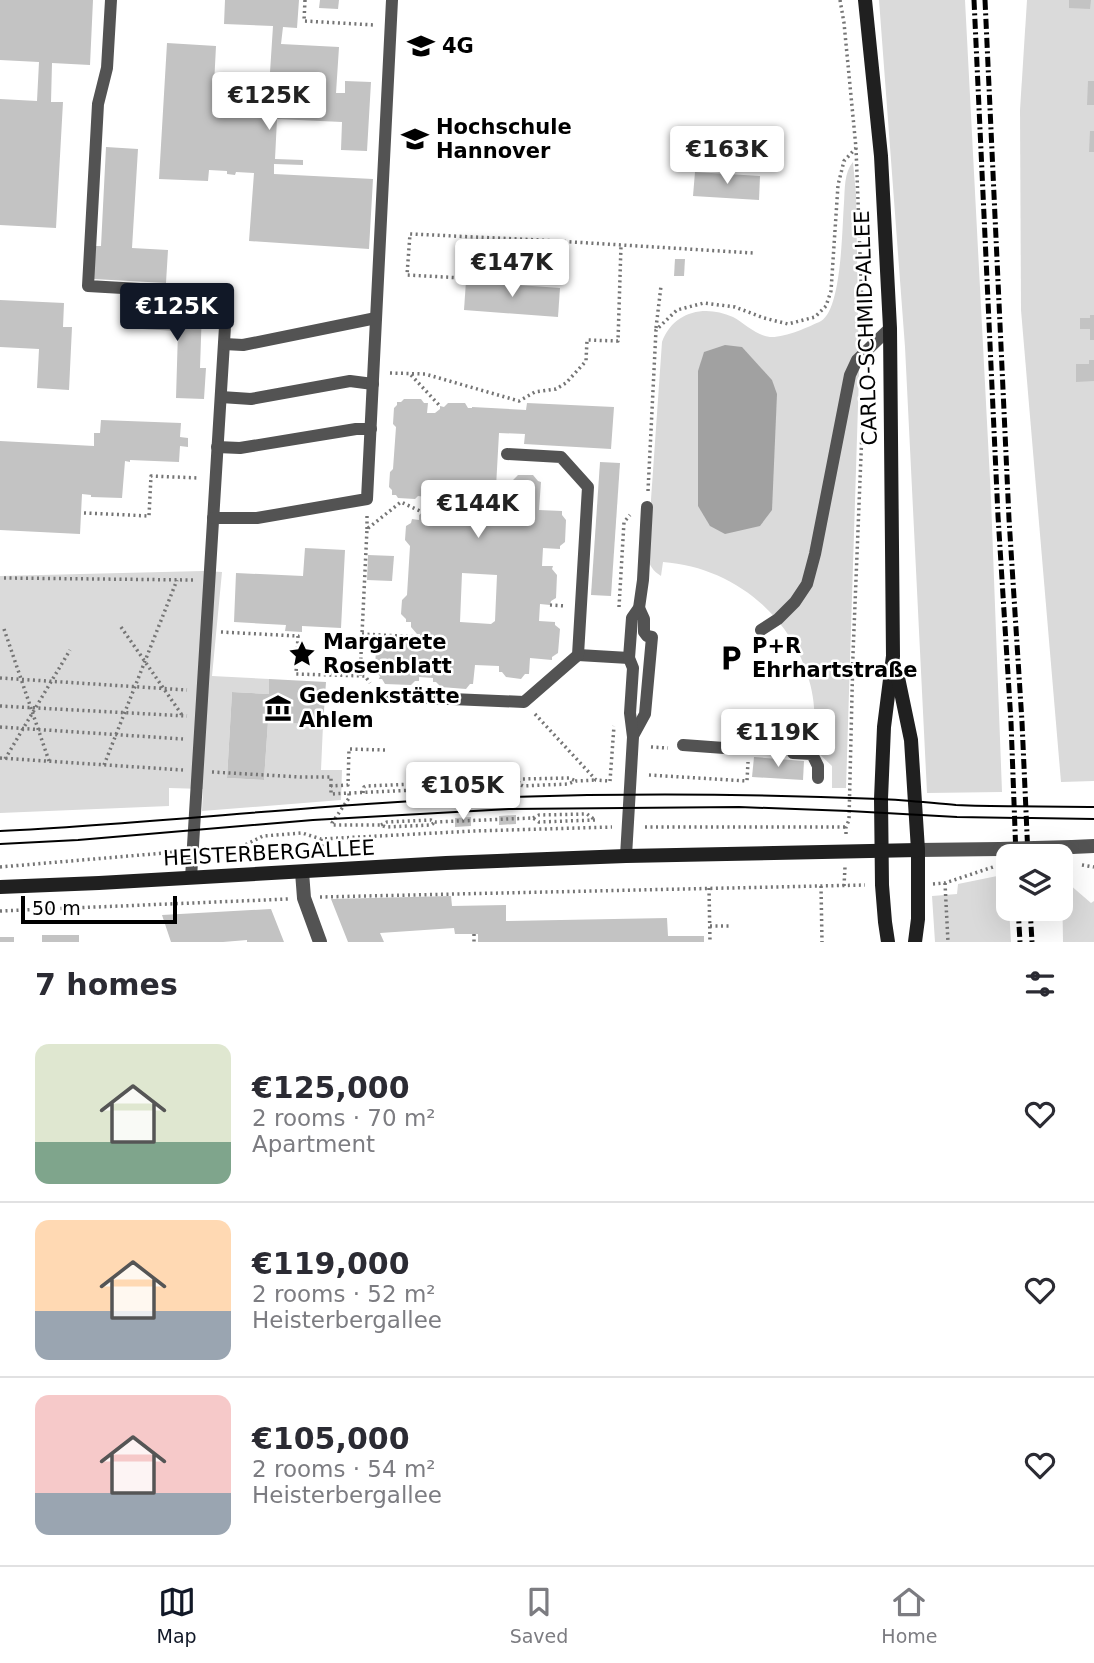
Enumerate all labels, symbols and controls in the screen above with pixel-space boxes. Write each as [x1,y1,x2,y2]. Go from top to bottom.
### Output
school or university icon: 4G [406,31,436,61]
place label: 4G [442,34,474,58]
pin: €125K [220,72,318,132]
text: €125K [228,82,310,108]
place label: Hochschule Hannover [436,115,572,163]
school or university icon: Hochschule Hannover [400,124,430,154]
pin: €163K [678,127,776,186]
text: €163K [686,136,768,162]
street label: CARLO-SCHMID-ALLEE [850,210,882,446]
pin: €147K [463,240,561,299]
text: €147K [471,249,553,275]
pin: €125K [128,284,226,343]
text: €125K [136,293,218,319]
pin: €144K [429,480,527,540]
text: €144K [437,490,519,516]
place label: Margarete Rosenblatt [323,630,452,678]
place label: P+R Ehrhartstraße [752,634,918,682]
place icon: Margarete Rosenblatt [287,639,317,669]
parking icon: P+R Ehrhartstraße [716,643,746,673]
place label: Gedenkstätte Ahlem [299,684,460,732]
museum icon: Gedenkstätte Ahlem [263,693,293,723]
pin: €119K [729,710,827,769]
text: €119K [737,719,819,745]
pin: €105K [414,762,512,822]
text: €105K [422,772,504,798]
street label: HEISTERBERGALLEE [162,835,376,871]
map controls [996,844,1073,921]
button: layers [996,844,1073,921]
scale bar [21,893,177,925]
text: 50 m [32,897,81,919]
icon: filters [1021,965,1059,1003]
text: 7 homes [35,967,178,1002]
text: €125,000 [252,1070,410,1105]
icon: home [91,1072,175,1156]
icon: heart [1021,1095,1059,1133]
text: 2 rooms · 70 m² [252,1105,436,1131]
text: Apartment [252,1131,375,1157]
text: €119,000 [252,1246,410,1281]
icon: home [91,1248,175,1332]
icon: heart [1021,1271,1059,1309]
text: 2 rooms · 52 m² [252,1281,436,1307]
text: Heisterbergallee [252,1307,442,1333]
text: €105,000 [252,1421,410,1456]
icon: home [91,1423,175,1507]
icon: heart [1021,1446,1059,1484]
text: 2 rooms · 54 m² [252,1456,436,1482]
text: Heisterbergallee [252,1482,442,1508]
tab: Map [157,1583,197,1647]
tab: Saved [510,1583,568,1647]
tab: Home [881,1583,937,1647]

